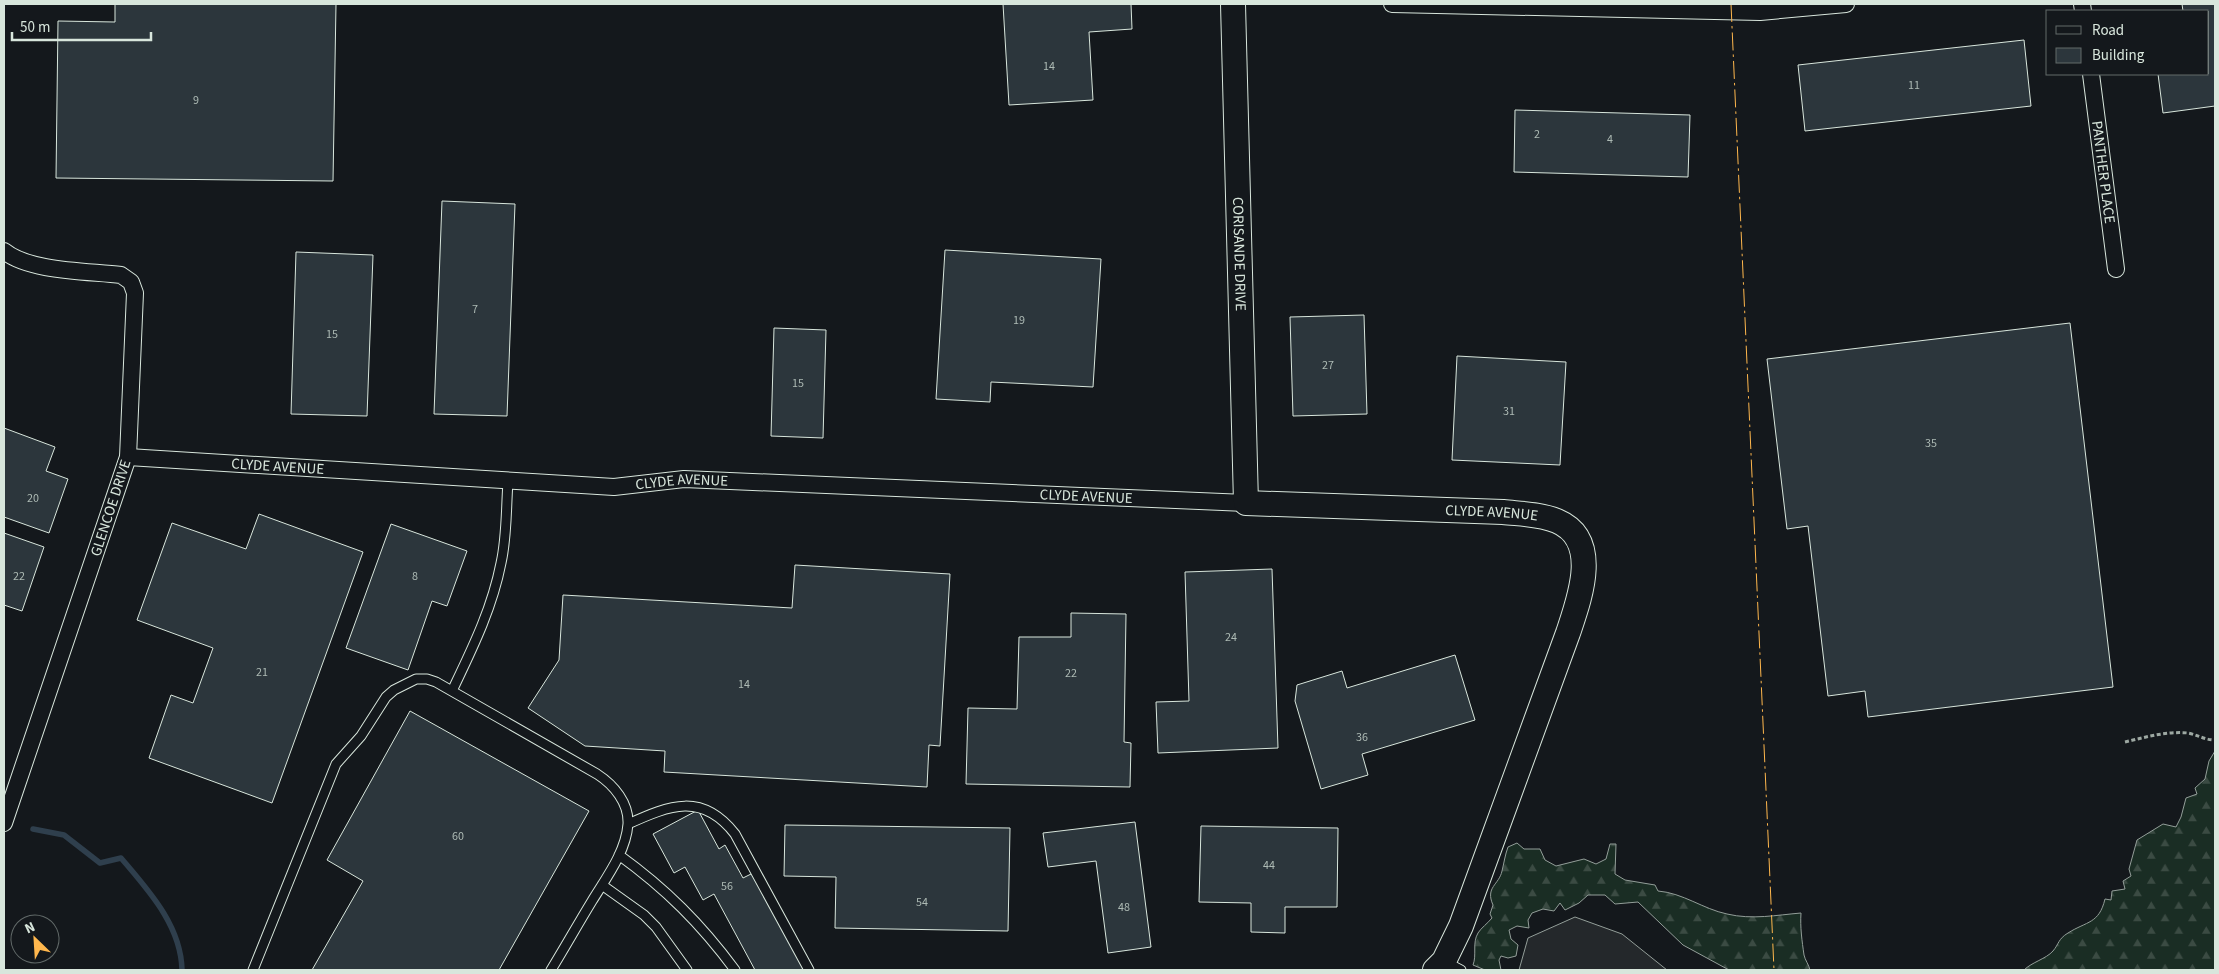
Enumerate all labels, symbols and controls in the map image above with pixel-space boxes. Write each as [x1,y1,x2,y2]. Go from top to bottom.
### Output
scale bar [12,10,151,42]
legend [2046,10,2209,75]
text: 50 m [20,17,50,38]
text: Road [2092,20,2124,41]
text: Building [2092,45,2145,66]
house number: 14 [1043,58,1055,75]
house number: 11 [1908,77,1920,94]
house number: 9 [193,92,199,109]
street label: PANTHER PLACE [2087,120,2121,225]
house number: 2 [1534,126,1540,143]
house number: 4 [1607,131,1613,148]
street label: CORISANDE DRIVE [1228,197,1251,311]
house number: 7 [472,301,478,318]
house number: 19 [1013,312,1025,329]
house number: 15 [326,326,338,343]
house number: 27 [1322,357,1334,374]
house number: 15 [792,375,804,392]
house number: 31 [1503,403,1515,420]
house number: 35 [1925,435,1937,452]
street label: CLYDE AVENUE [231,453,325,480]
street label: GLENCOE DRIVE [85,457,137,559]
street label: CLYDE AVENUE [634,468,729,495]
street label: CLYDE AVENUE [1039,484,1133,509]
house number: 20 [27,490,39,507]
street label: CLYDE AVENUE [1445,499,1540,526]
house number: 22 [13,568,25,585]
house number: 8 [412,568,418,585]
house number: 24 [1225,629,1237,646]
house number: 21 [256,664,268,681]
house number: 22 [1065,665,1077,682]
house number: 14 [738,676,750,693]
house number: 36 [1356,729,1368,746]
house number: 60 [452,828,464,845]
house number: 44 [1263,857,1275,874]
house number: 56 [721,878,733,895]
house number: 54 [916,894,928,911]
house number: 48 [1118,899,1130,916]
north arrow [10,914,60,964]
text: N [21,917,38,939]

